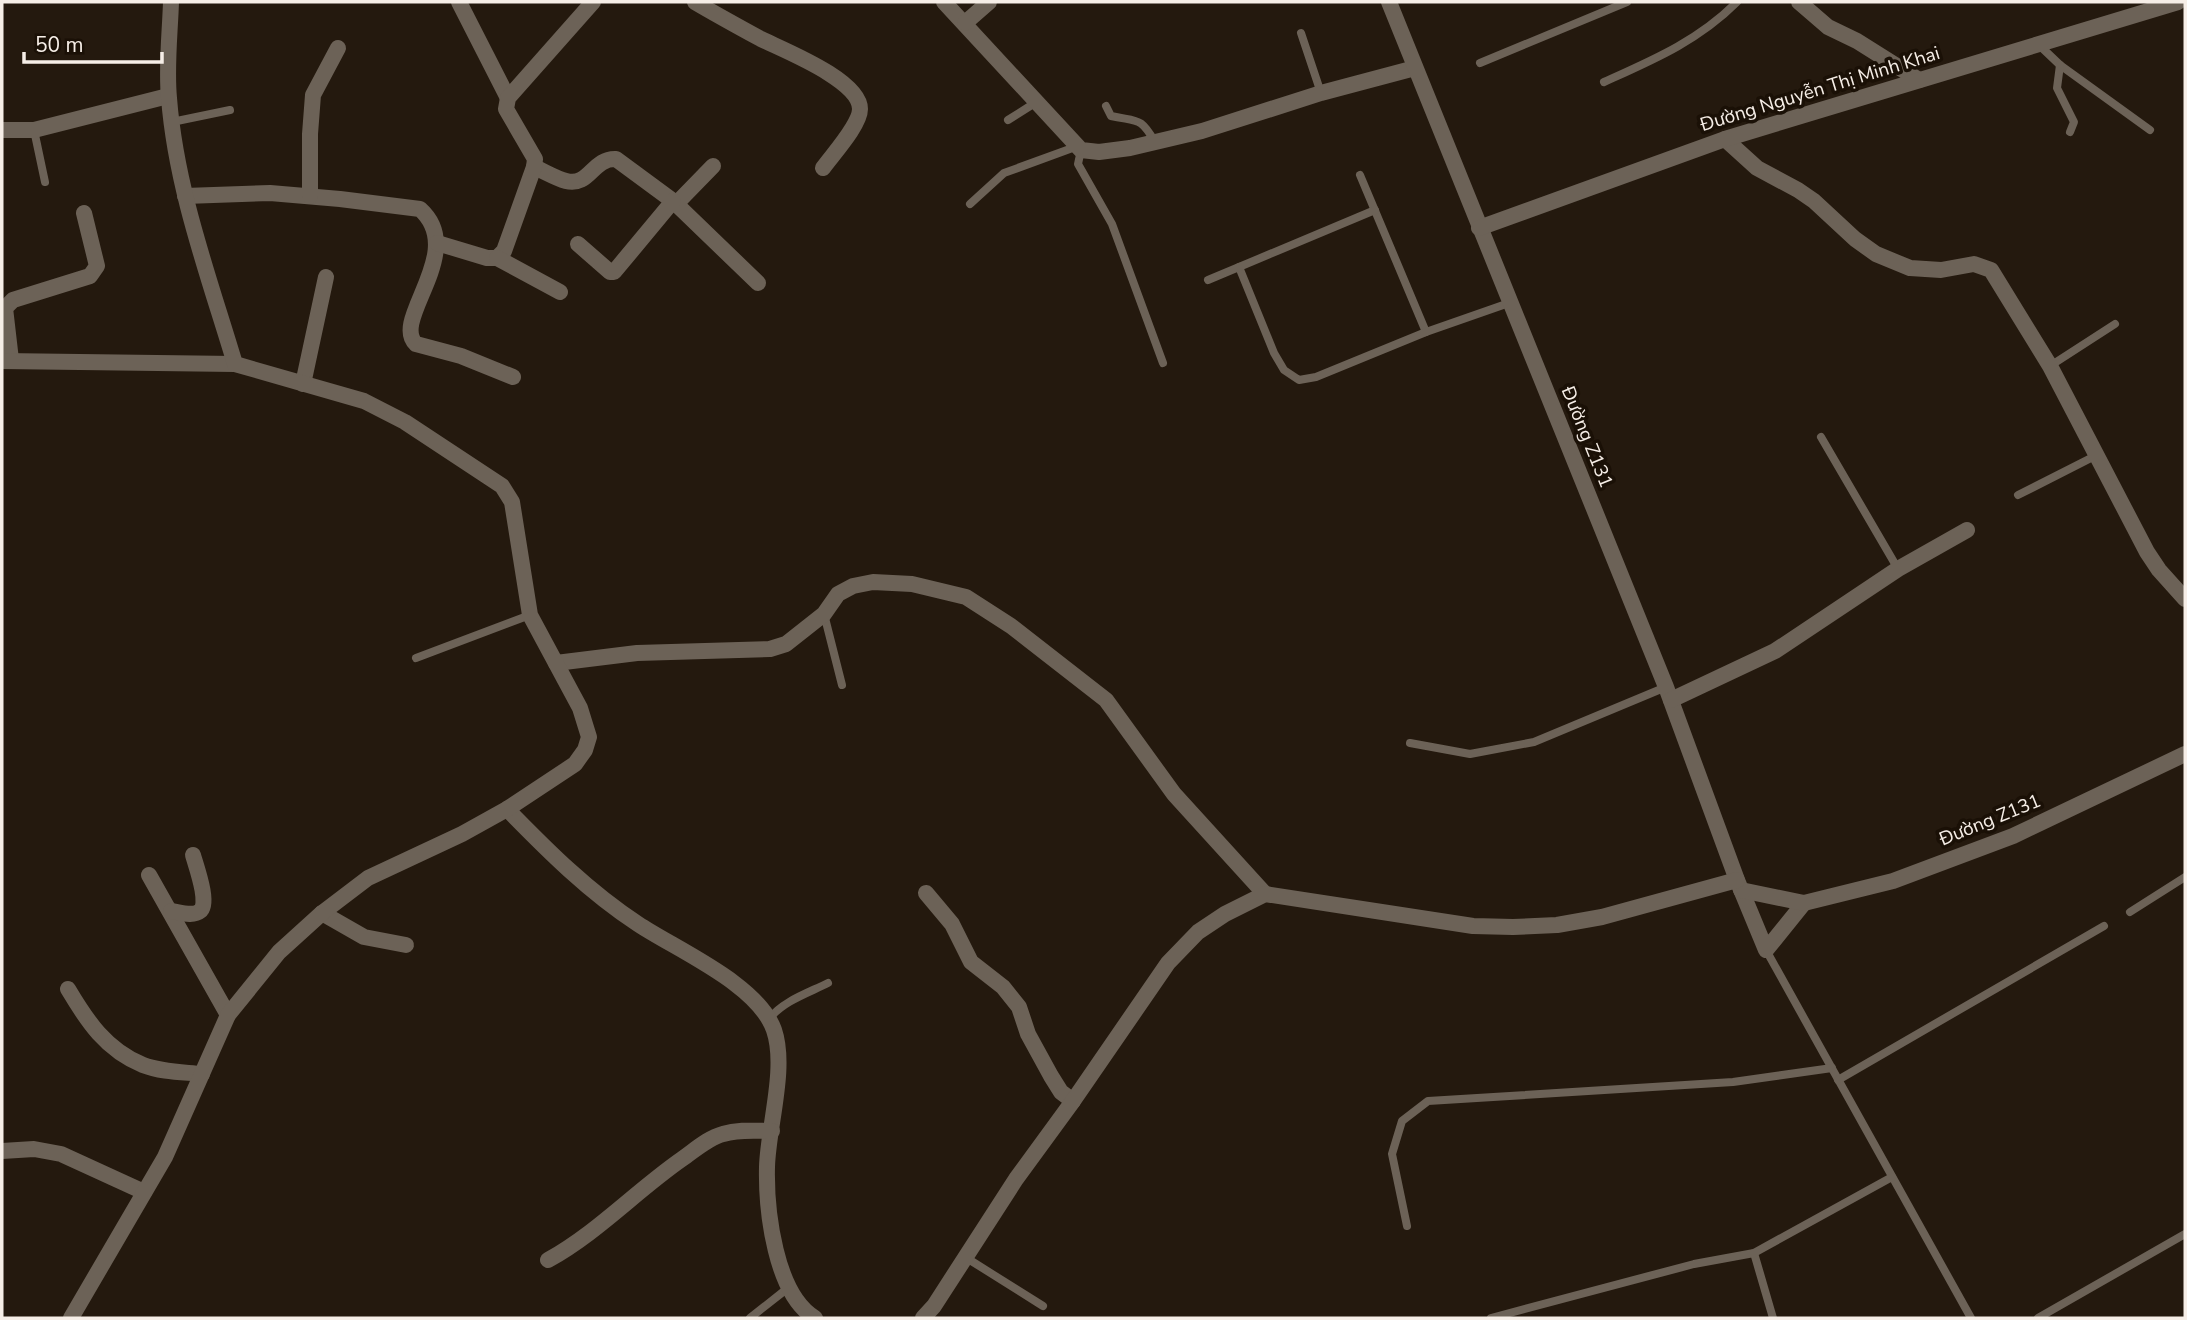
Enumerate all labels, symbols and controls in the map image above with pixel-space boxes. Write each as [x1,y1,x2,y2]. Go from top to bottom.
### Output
scale bar [24,21,163,65]
text: 50 m [35,31,84,59]
street label: Đường Nguyễn Thị Minh Khai [1696,40,1943,138]
street label: Đường Z131 [1554,381,1619,492]
street label: Đường Z131 [1934,788,2045,853]

